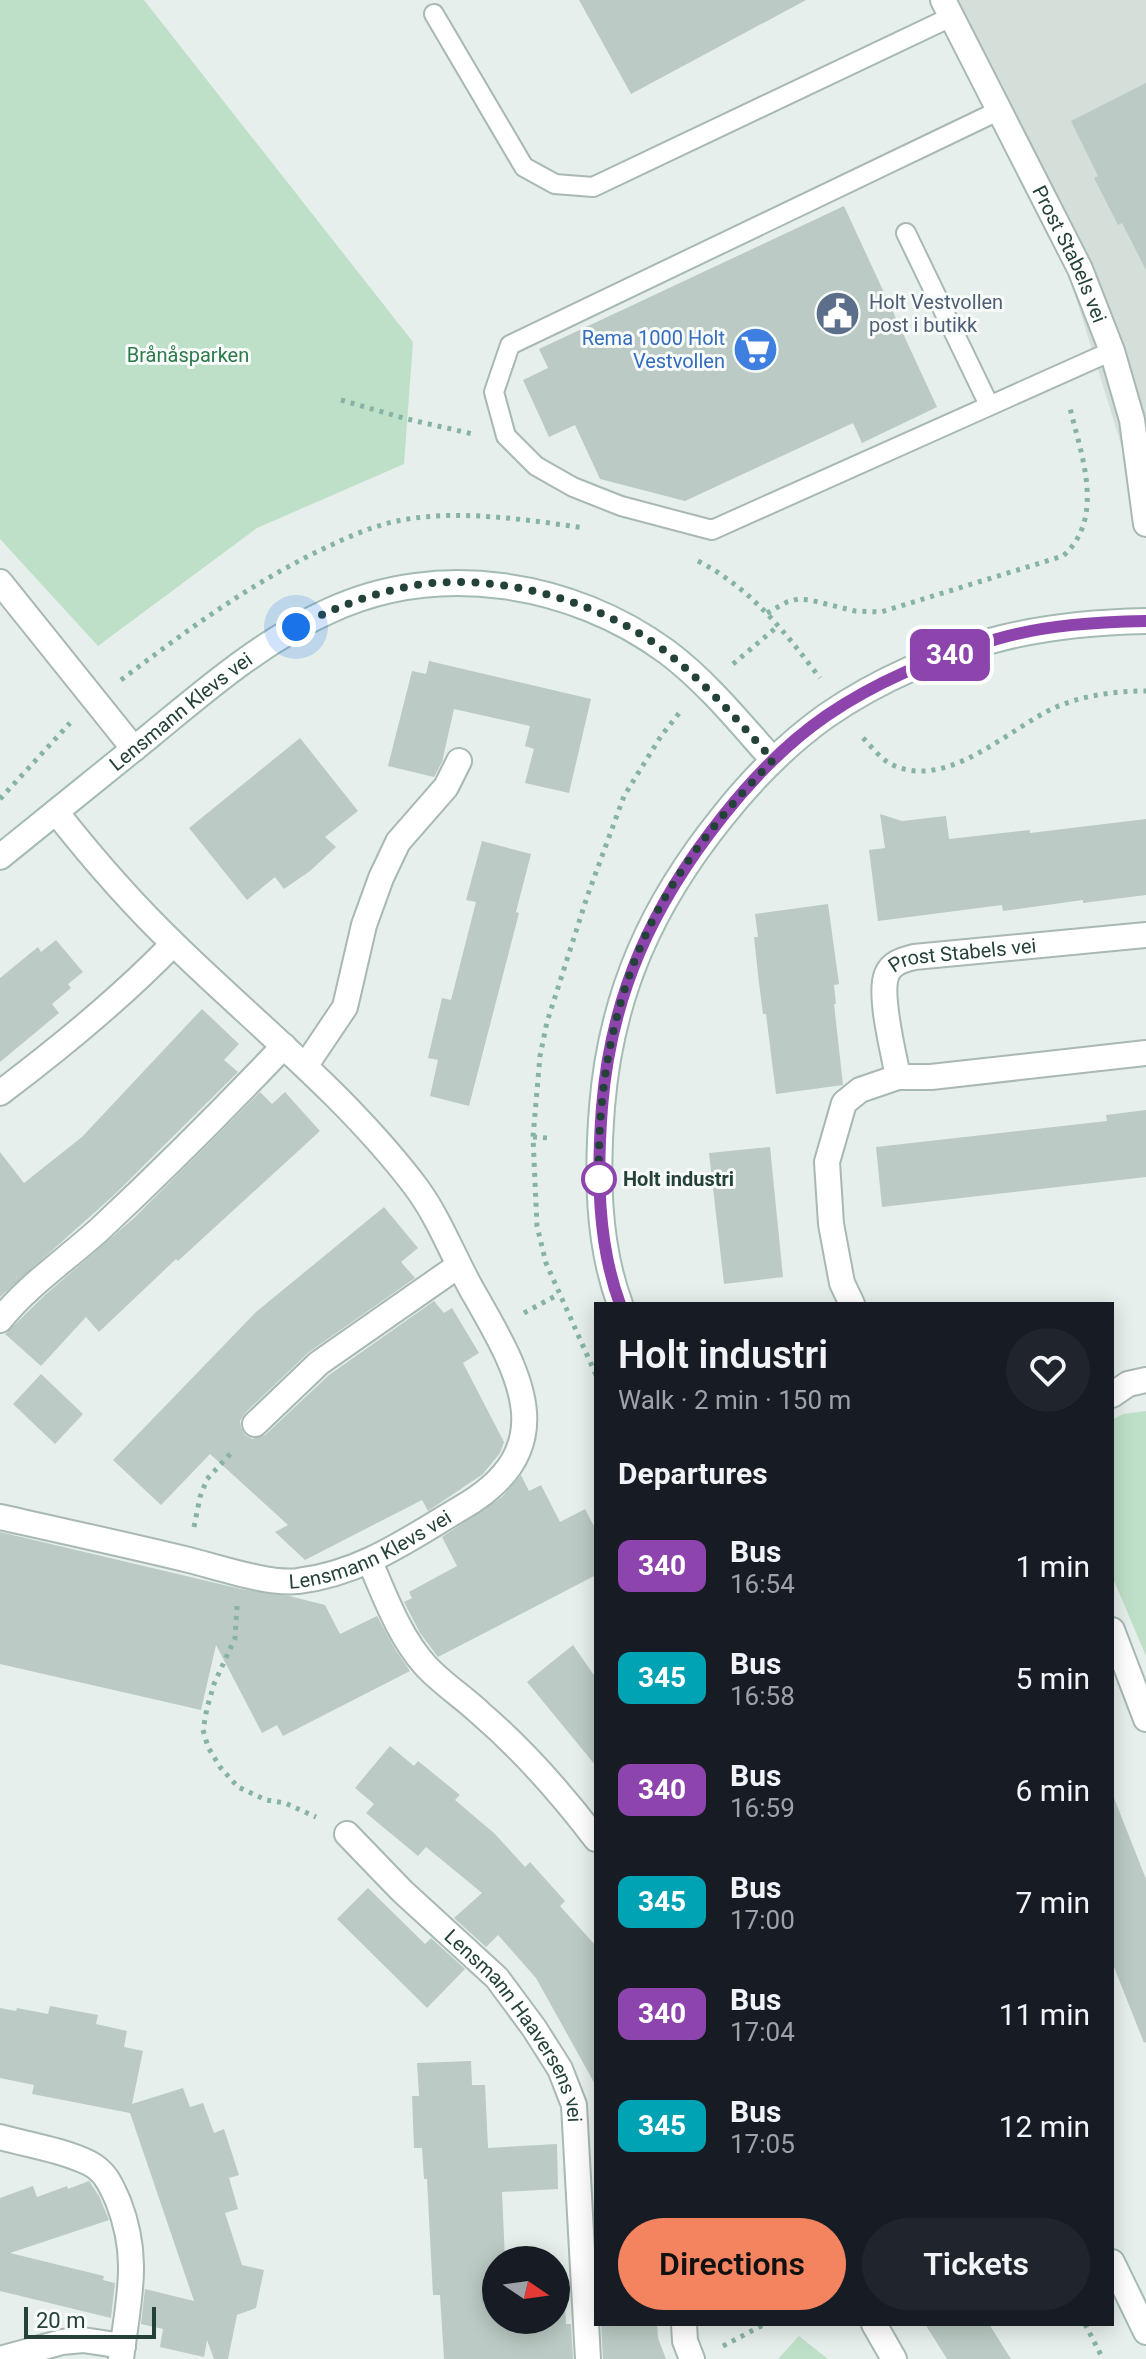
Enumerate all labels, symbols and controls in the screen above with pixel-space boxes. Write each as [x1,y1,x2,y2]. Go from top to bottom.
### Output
street label: Prost Stabels vei [1027,181,1112,326]
public building icon: Holt Vestvollen post i butikk [814,290,862,338]
place label: Holt Vestvollen post i butikk [869,290,1003,337]
supermarket icon: Rema 1000 Holt Vestvollen [732,325,780,373]
place label: Rema 1000 Holt Vestvollen [582,326,725,373]
park label: Brånåsparken [127,343,249,367]
your location [276,607,316,647]
line badge: 340 [904,629,996,681]
text: 340 [926,638,974,671]
street label: Lensmann Klevs vei [104,647,257,776]
street label: Prost Stabels vei [884,933,1037,977]
marker: Holt industri [582,1162,616,1196]
place label: Holt industri [623,1167,734,1191]
button: heart [1006,1328,1090,1412]
text: Holt industri [618,1333,828,1377]
text: Walk · 2 min · 150 m [618,1385,851,1415]
text: Departures [618,1456,768,1491]
street label: Lensmann Klevs vei [288,1505,456,1594]
text: Bus [730,1534,781,1569]
text: 340 [638,1549,686,1582]
text: 1 min [1016,1549,1090,1584]
text: 16:54 [730,1569,795,1599]
text: Bus [730,1646,781,1681]
text: 345 [638,1661,686,1694]
text: 5 min [1016,1661,1090,1696]
text: 16:58 [730,1681,795,1711]
text: Bus [730,1758,781,1793]
text: 340 [638,1773,686,1806]
text: 6 min [1016,1773,1090,1808]
text: 16:59 [730,1793,795,1823]
text: Bus [730,1870,781,1905]
text: 345 [638,1885,686,1918]
text: 7 min [1016,1885,1090,1920]
text: 17:00 [730,1905,795,1935]
street label: Lensmann Haaversens vei [440,1924,587,2123]
text: Bus [730,1982,781,2017]
text: 340 [638,1997,686,2030]
text: 11 min [999,1997,1090,2032]
text: 17:04 [730,2017,795,2047]
text: Bus [730,2094,781,2129]
text: 345 [638,2109,686,2142]
text: 12 min [999,2109,1090,2144]
text: 17:05 [730,2129,795,2159]
button: Directions [618,2218,846,2310]
button: Tickets [862,2218,1090,2310]
north arrow [482,2246,570,2334]
map controls [482,2246,570,2334]
scale bar [24,2303,156,2339]
text: 20 m [36,2308,85,2333]

